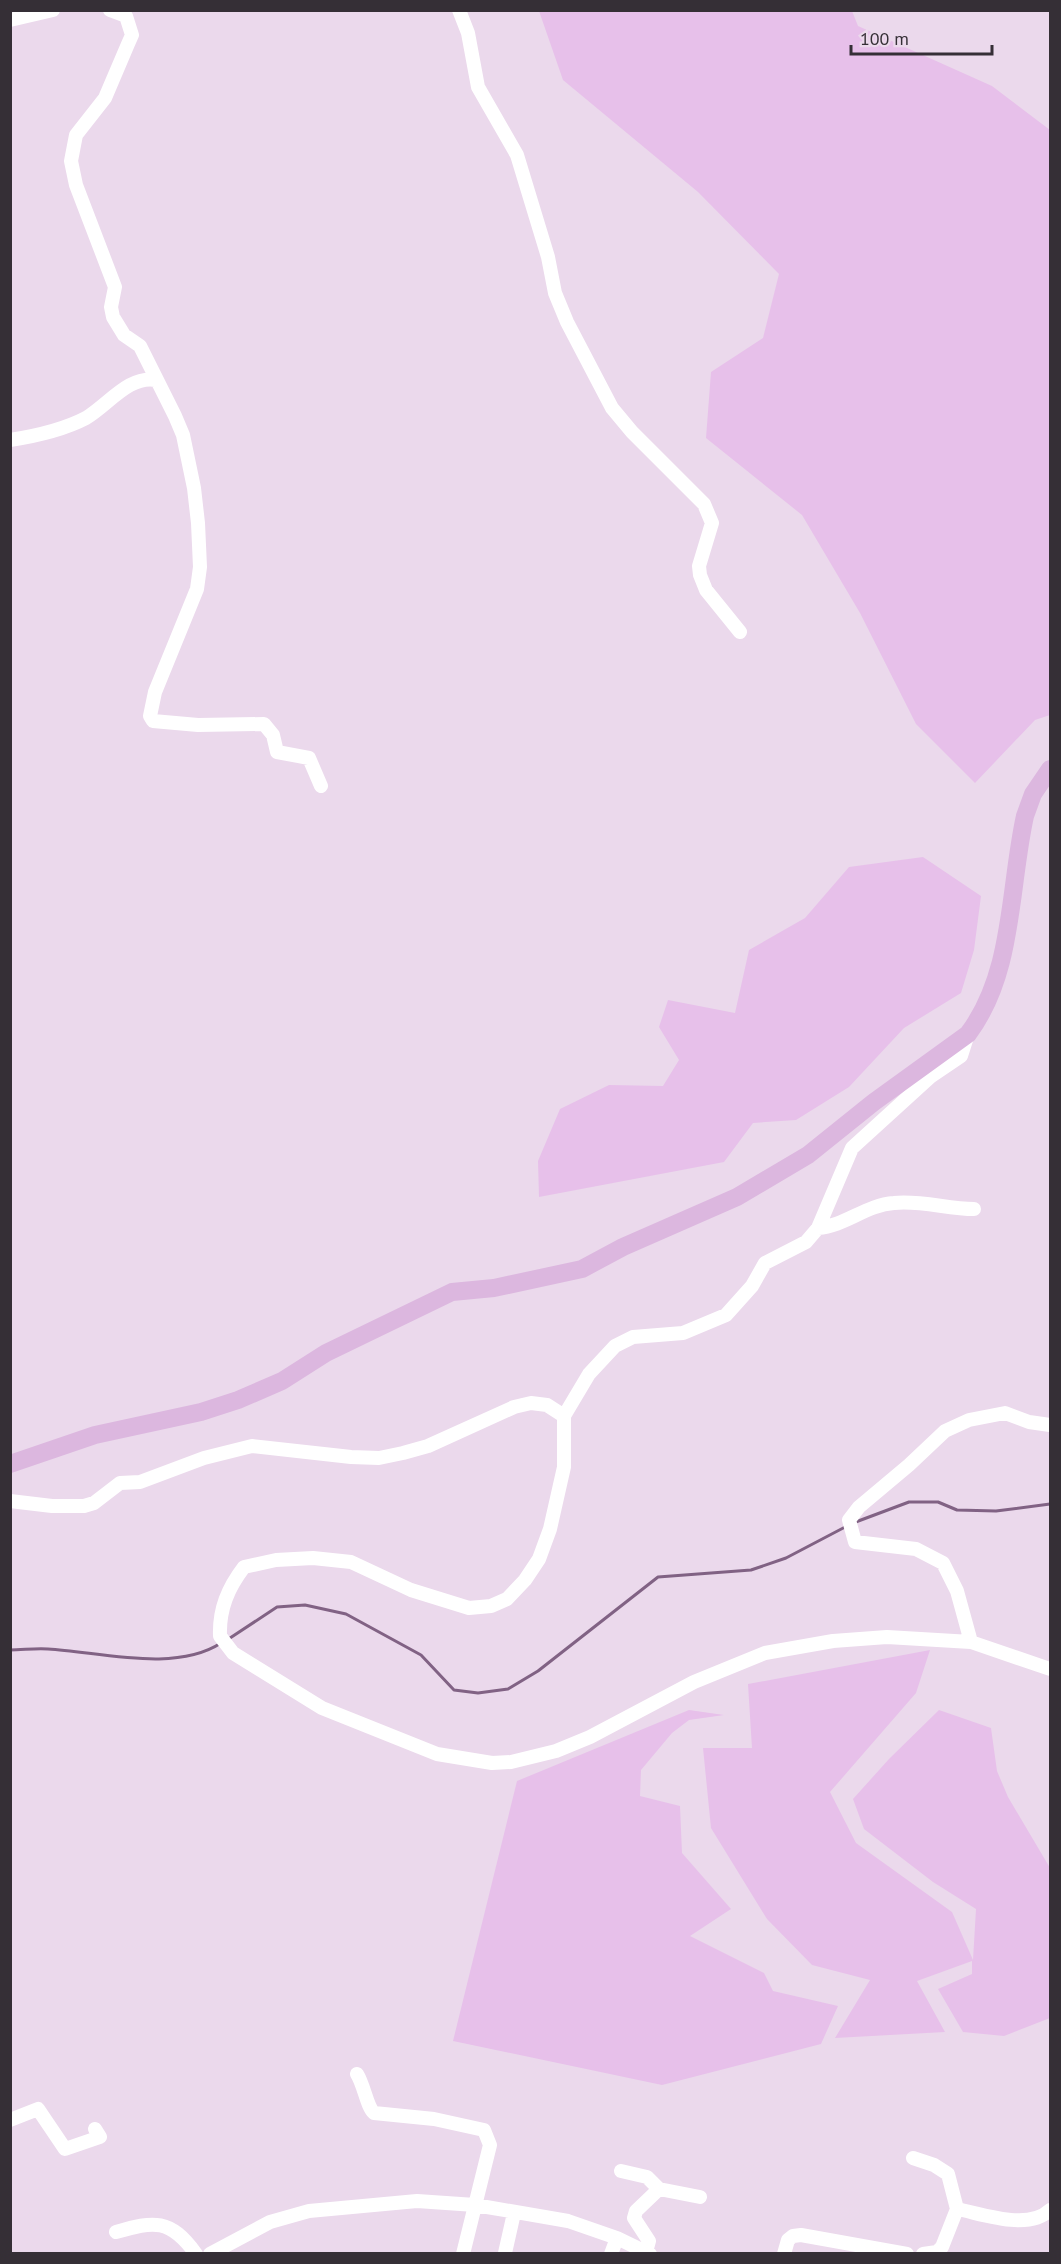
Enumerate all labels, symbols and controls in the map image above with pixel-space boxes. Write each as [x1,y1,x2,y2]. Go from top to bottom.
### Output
scale bar [851,18,992,56]
text: 100 m [860,27,909,50]

